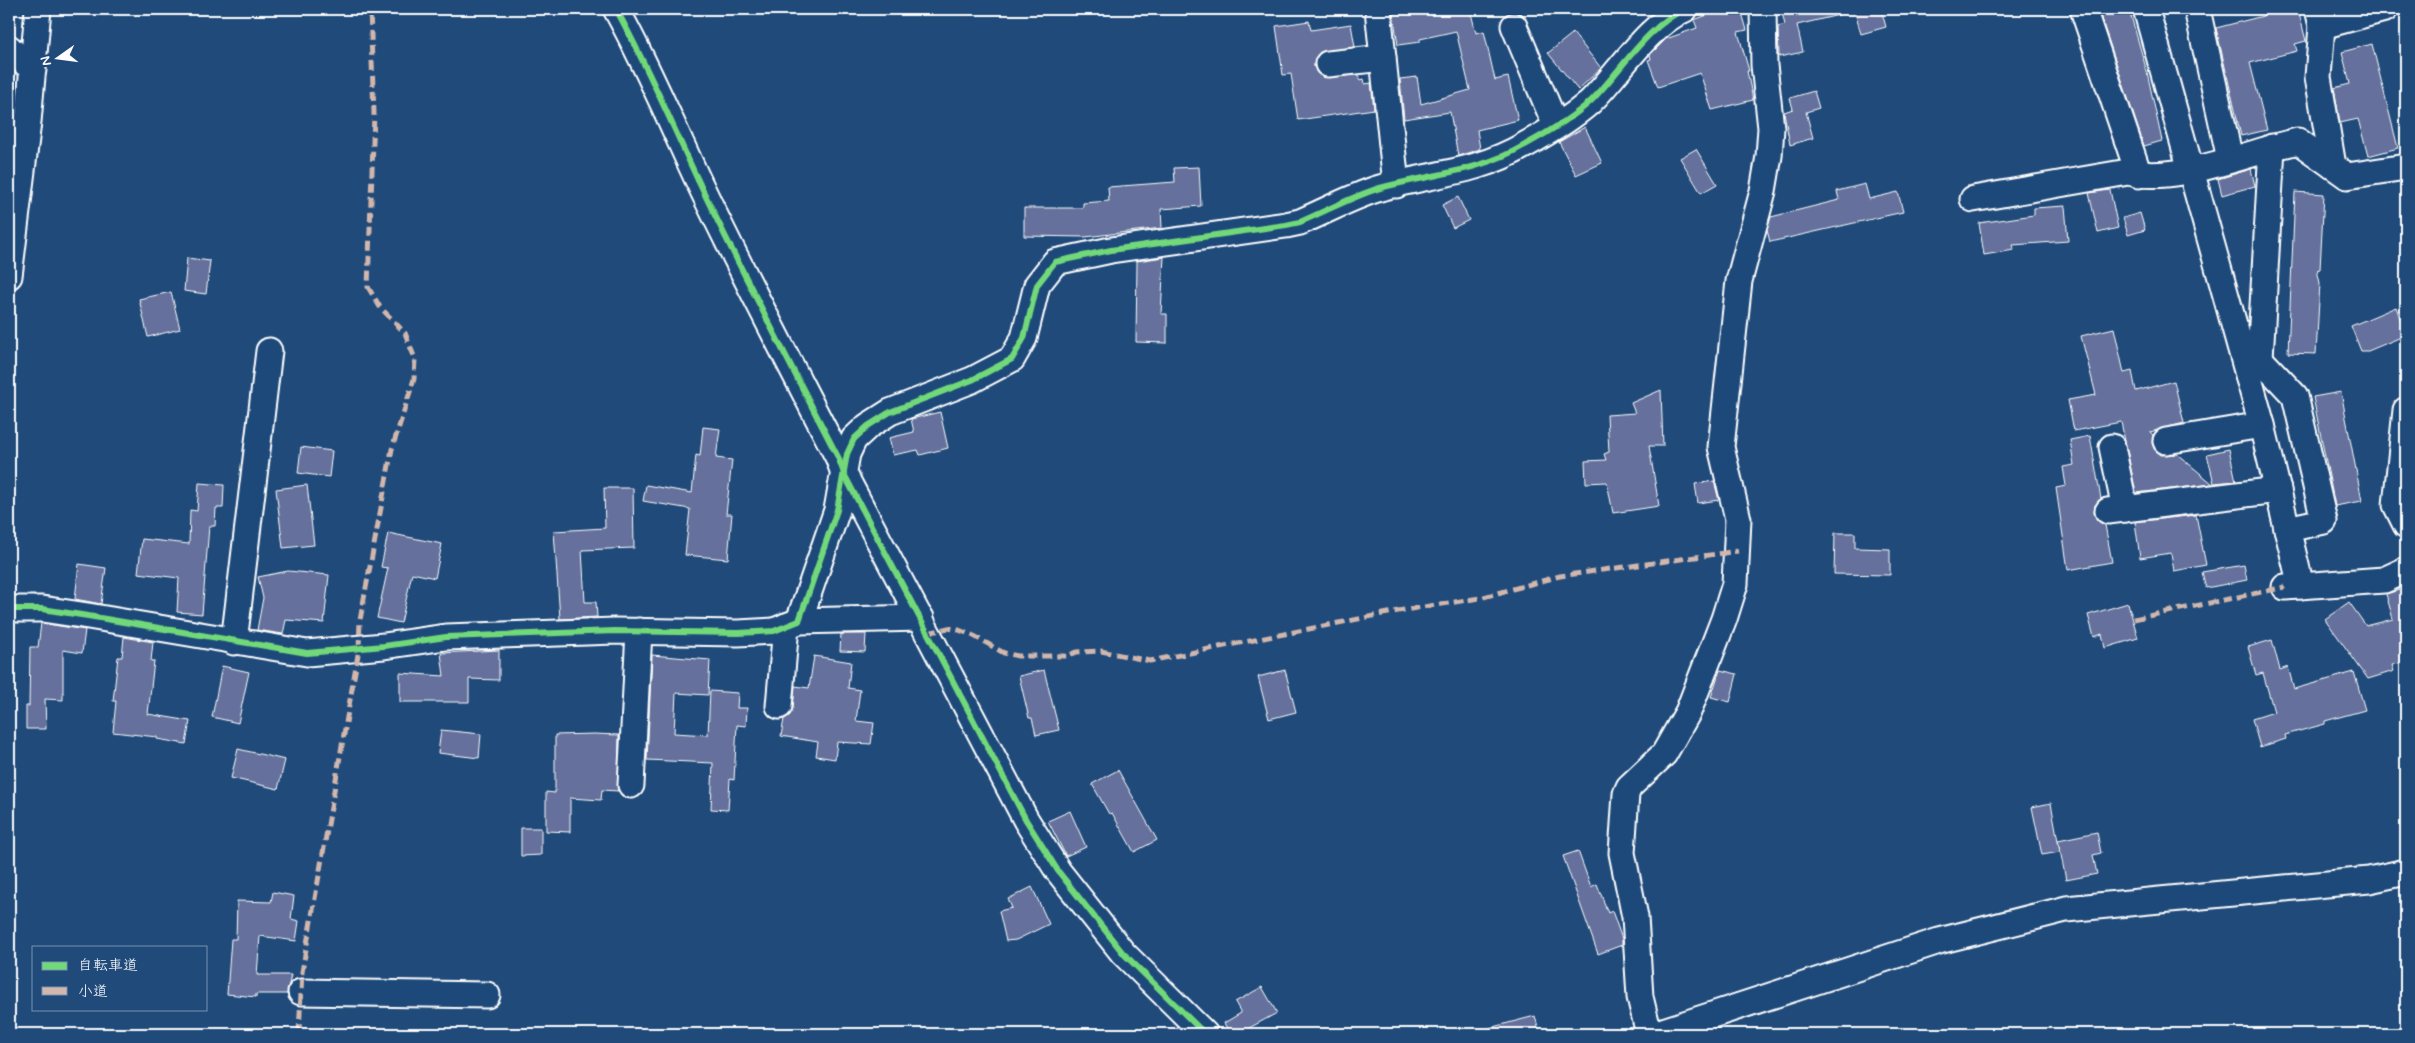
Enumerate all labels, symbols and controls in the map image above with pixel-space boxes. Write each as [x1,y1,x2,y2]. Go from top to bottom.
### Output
north arrow [32,32,82,82]
text: N [36,54,56,68]
legend [32,946,208,1010]
text: 自転車道 [78,956,138,976]
text: 小道 [78,982,108,1002]

